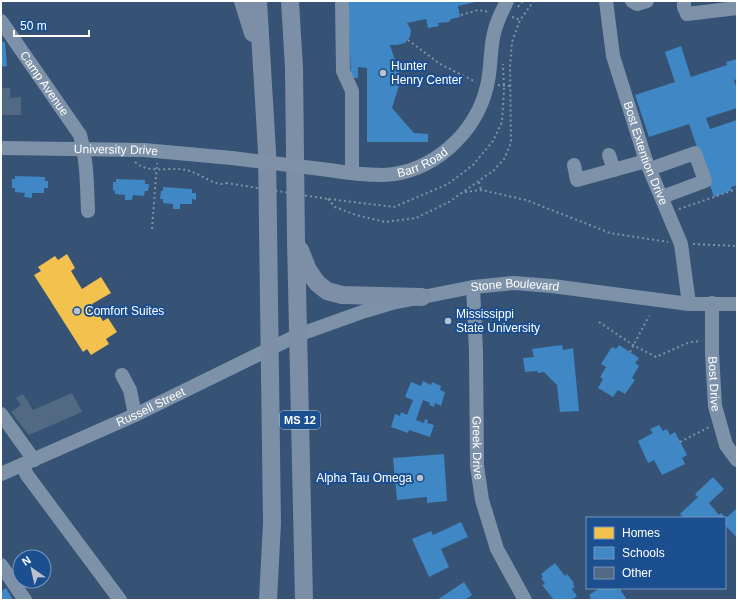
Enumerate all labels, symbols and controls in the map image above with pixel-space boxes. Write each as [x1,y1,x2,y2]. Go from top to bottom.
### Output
scale bar [14,12,89,38]
text: 50 m [20,19,47,33]
street label: Camp Avenue [17,49,72,119]
place label: Hunter Henry Center [391,59,462,87]
marker: Hunter Henry Center [378,68,388,78]
street label: Bost Extention Drive [621,100,671,207]
street label: University Drive [74,142,159,158]
street label: Barr Road [396,145,451,180]
street label: Stone Boulevard [470,276,560,294]
place label: Comfort Suites [85,304,164,318]
marker: Comfort Suites [72,306,82,316]
place label: Mississippi State University [456,307,540,335]
marker: Mississippi State University [443,316,453,326]
street label: Bost Drive [705,356,723,414]
street label: Russell Street [114,384,188,429]
road number: MS 12 [280,411,320,429]
street label: Greek Drive [470,416,486,481]
place label: Alpha Tau Omega [316,471,412,485]
marker: Alpha Tau Omega [415,473,425,483]
legend [586,517,726,589]
text: Homes [622,526,660,540]
text: Schools [622,546,665,560]
north arrow [12,549,52,589]
text: N [20,553,33,568]
text: Other [622,566,652,580]

